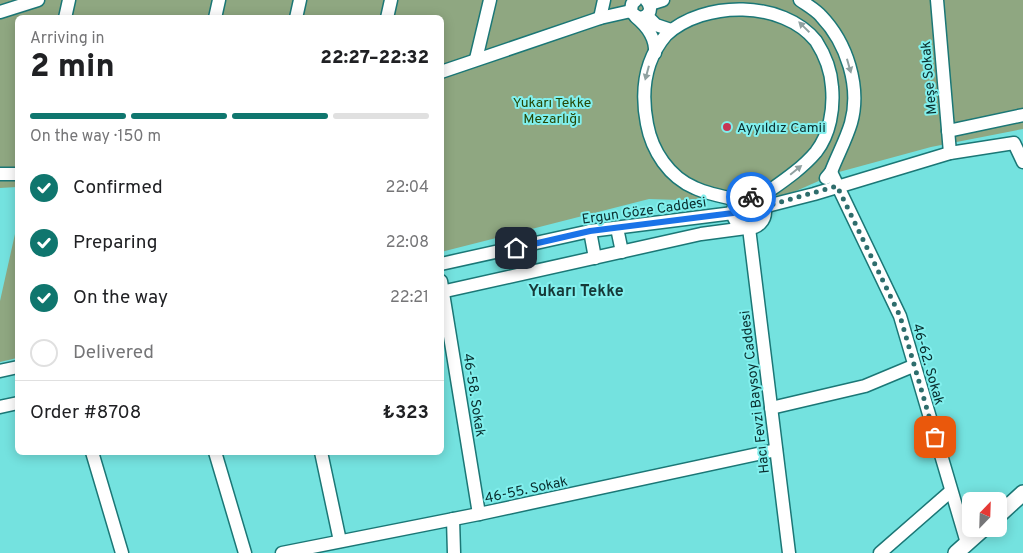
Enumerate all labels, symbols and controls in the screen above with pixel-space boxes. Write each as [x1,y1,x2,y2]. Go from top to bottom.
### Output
one-way arrow [799,21,811,33]
text: Arriving in [30,29,105,49]
street label: Meşe Sokak [918,40,941,115]
text: 22:27–22:32 [320,46,429,70]
text: 2 min [30,48,115,88]
one-way arrow [845,58,853,73]
one-way arrow [643,65,651,80]
park label: Yukarı Tekke Mezarlığı [513,95,591,128]
place label: Ayyıldız Camii [737,120,826,137]
marker: Ayyıldız Camii [721,121,733,133]
text: On the way · 150 m [30,127,161,147]
one-way arrow [790,165,803,176]
courier [726,172,776,222]
icon: check [30,174,58,202]
text: Confirmed [73,176,163,200]
text: 22:04 [386,178,429,198]
icon: bike [737,183,765,211]
street label: Ergun Göze Caddesi [581,194,707,229]
pin [495,227,537,269]
icon: check [30,229,58,257]
text: Preparing [73,231,157,255]
text: 22:08 [386,233,429,253]
icon: home [502,234,530,262]
district label: Yukarı Tekke [528,282,624,302]
icon: check [30,284,58,312]
text: On the way [73,286,168,310]
text: 22:21 [390,288,429,308]
street label: Hacı Fevzi Baysoy Caddesi [737,309,774,474]
street label: 46-62. Sokak [908,322,947,407]
text: Delivered [73,341,154,365]
street label: 46-58. Sokak [459,352,488,438]
text: Order #8708 [30,401,141,425]
text: ₺323 [382,401,429,425]
pin [914,416,956,458]
icon: bag [921,423,949,451]
street label: 46-55. Sokak [483,473,569,508]
north arrow [962,492,1008,538]
map controls [962,492,1007,537]

